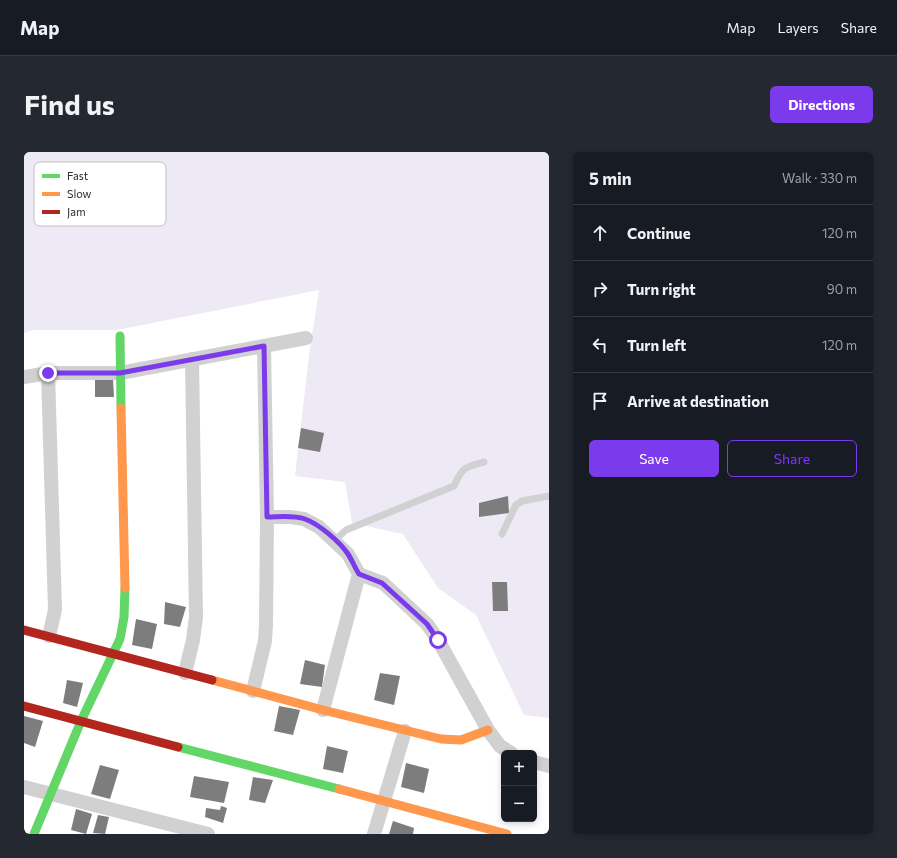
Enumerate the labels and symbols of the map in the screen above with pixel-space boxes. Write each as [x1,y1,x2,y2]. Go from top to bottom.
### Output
legend [34,162,166,226]
text: Fast [67,169,89,182]
text: Slow [67,187,92,200]
text: Jam [67,205,86,219]
route end [39,364,57,382]
route start [429,631,447,649]

